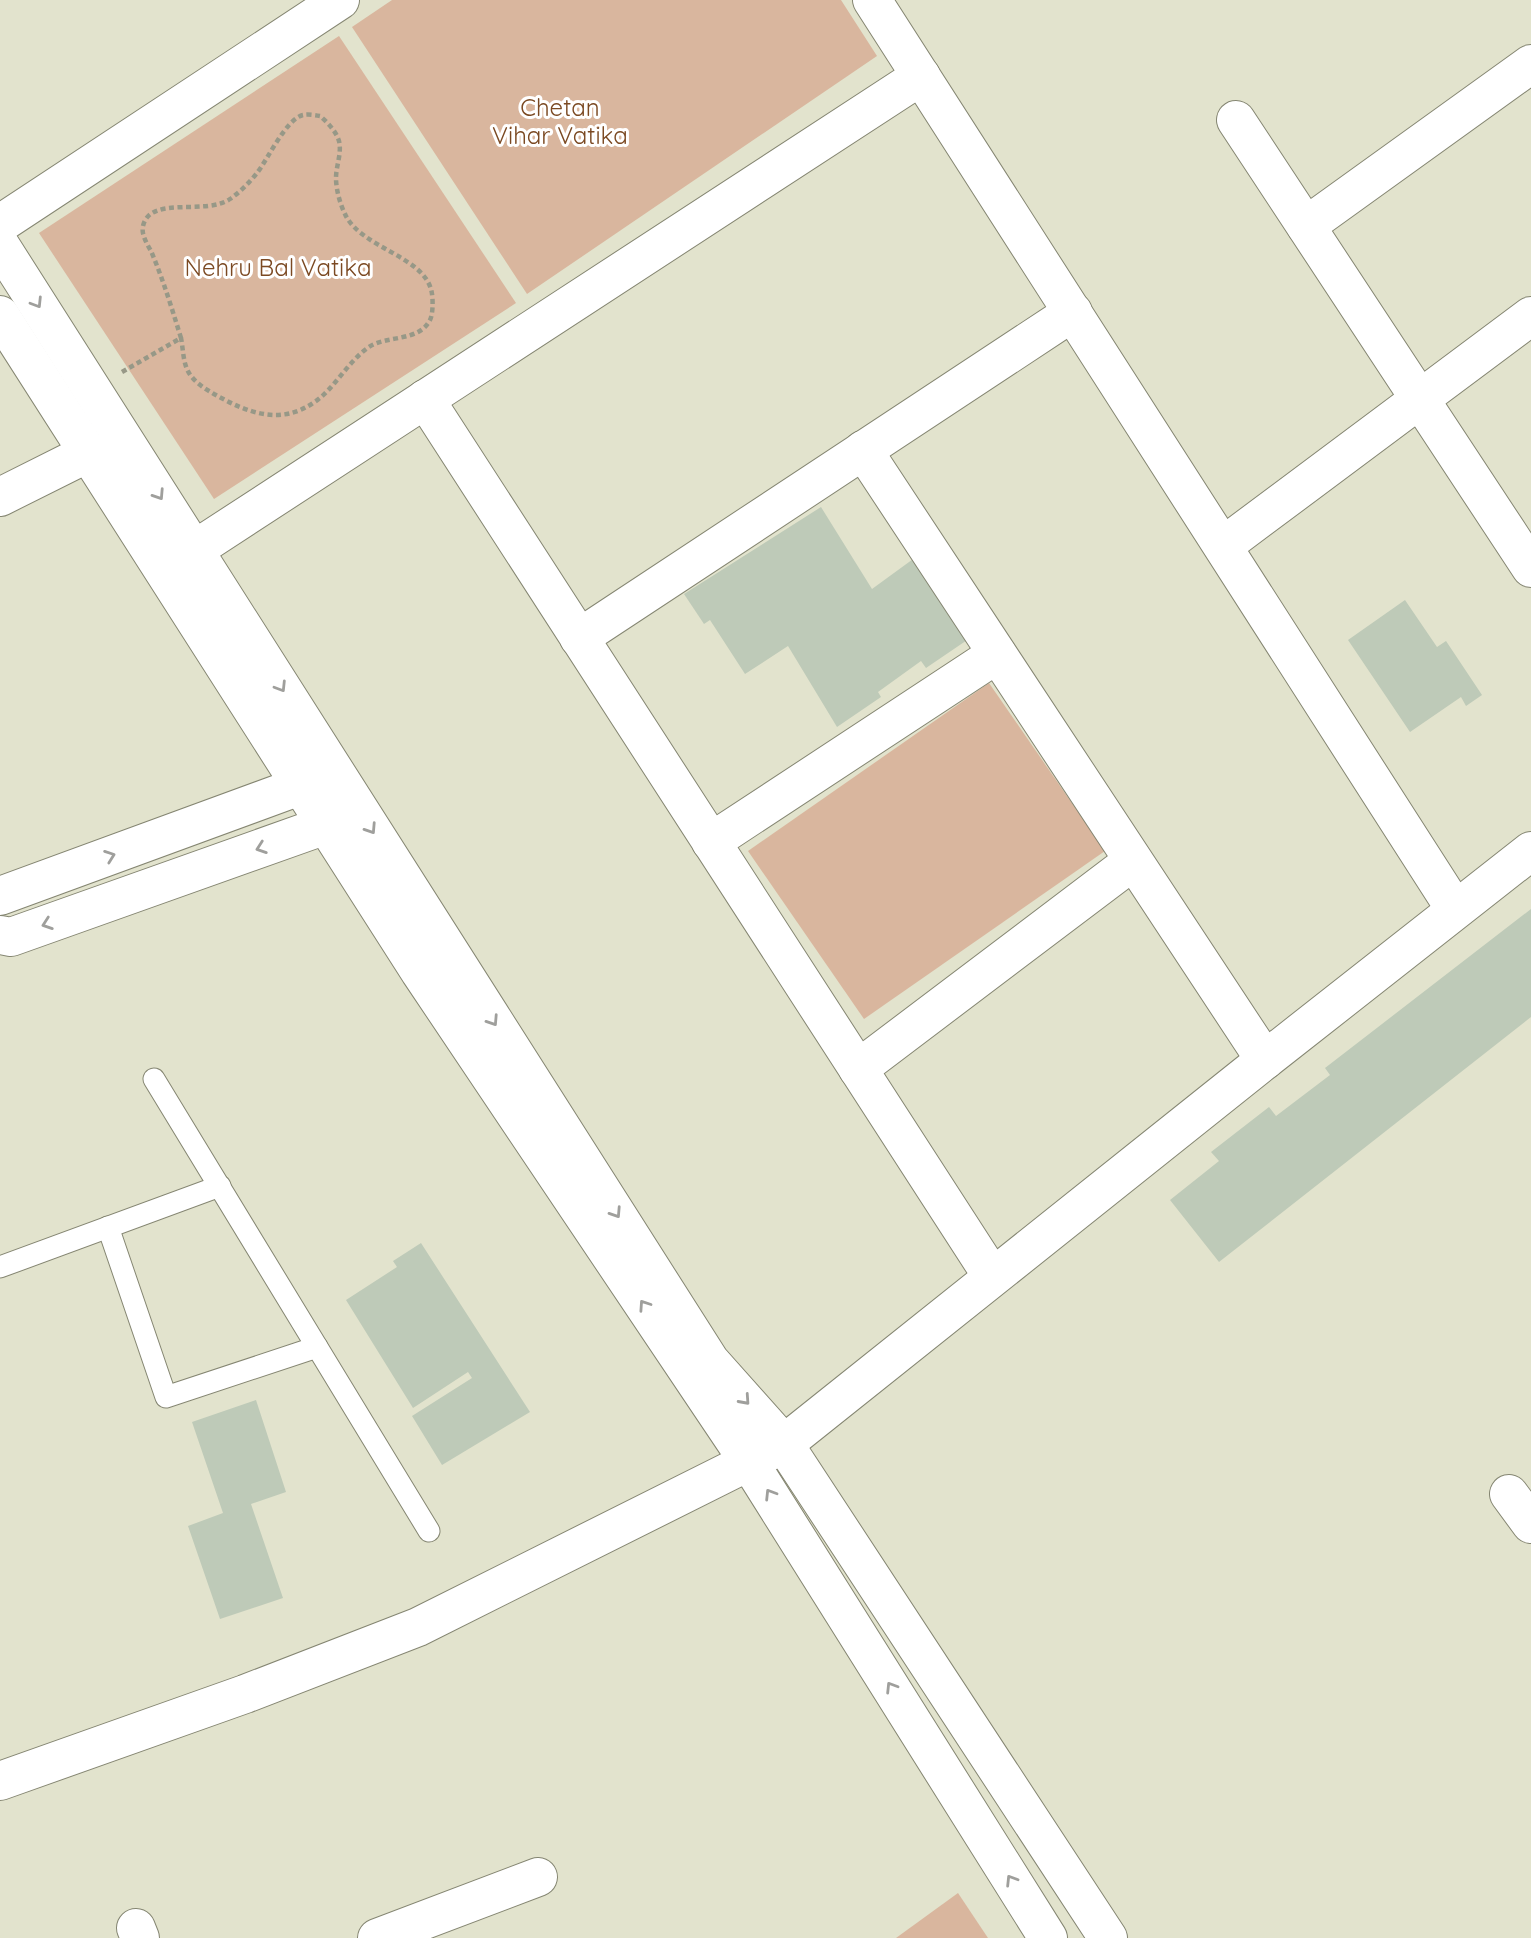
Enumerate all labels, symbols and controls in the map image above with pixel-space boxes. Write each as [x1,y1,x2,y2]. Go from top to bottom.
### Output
park label: Chetan Vihar Vatika [492,92,628,150]
park label: Nehru Bal Vatika [184,252,372,282]
one-way arrow [28,295,41,308]
one-way arrow [150,487,163,500]
one-way arrow [273,679,286,692]
one-way arrow [362,822,375,835]
one-way arrow [256,840,268,854]
one-way arrow [104,850,116,864]
one-way arrow [41,916,53,930]
one-way arrow [485,1013,498,1026]
one-way arrow [607,1205,620,1218]
one-way arrow [640,1300,652,1313]
one-way arrow [737,1391,749,1404]
one-way arrow [766,1489,779,1502]
one-way arrow [886,1682,899,1695]
one-way arrow [1007,1875,1020,1888]

